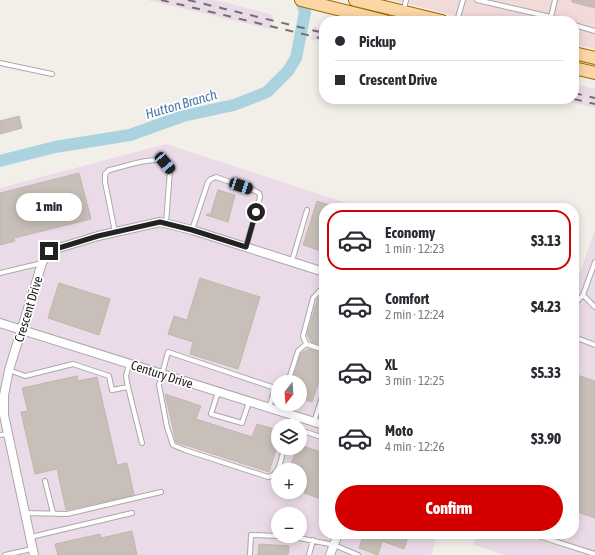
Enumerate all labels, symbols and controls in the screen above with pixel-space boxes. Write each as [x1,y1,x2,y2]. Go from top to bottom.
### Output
text: Pickup [359,33,396,50]
text: Crescent Drive [359,71,437,88]
water label: Hutton Branch [143,86,219,122]
car [153,150,177,176]
car [228,176,254,196]
callout: 1 min [16,193,82,221]
text: 1 min [36,199,62,214]
route start [247,203,265,221]
icon: car [337,222,373,258]
text: Economy [385,224,435,241]
text: $3.13 [531,232,561,249]
text: 1 min · 12:23 [385,241,445,256]
route end [40,242,58,260]
street label: Crescent Drive [11,274,46,344]
icon: car [337,288,373,324]
text: Comfort [385,290,429,307]
text: $4.23 [531,298,561,315]
text: 2 min · 12:24 [385,307,445,322]
icon: car [337,354,373,390]
text: XL [385,356,398,373]
street label: Century Drive [129,357,195,392]
text: $5.33 [531,364,561,381]
text: 3 min · 12:25 [385,373,445,388]
north arrow [271,375,307,411]
map controls [271,375,307,543]
button: layers [271,419,307,455]
icon: car [337,420,373,456]
text: Moto [385,422,413,439]
text: $3.90 [531,430,561,447]
text: 4 min · 12:26 [385,439,445,454]
button: + [271,463,307,499]
button: Confirm [335,485,563,531]
button: − [271,507,307,543]

